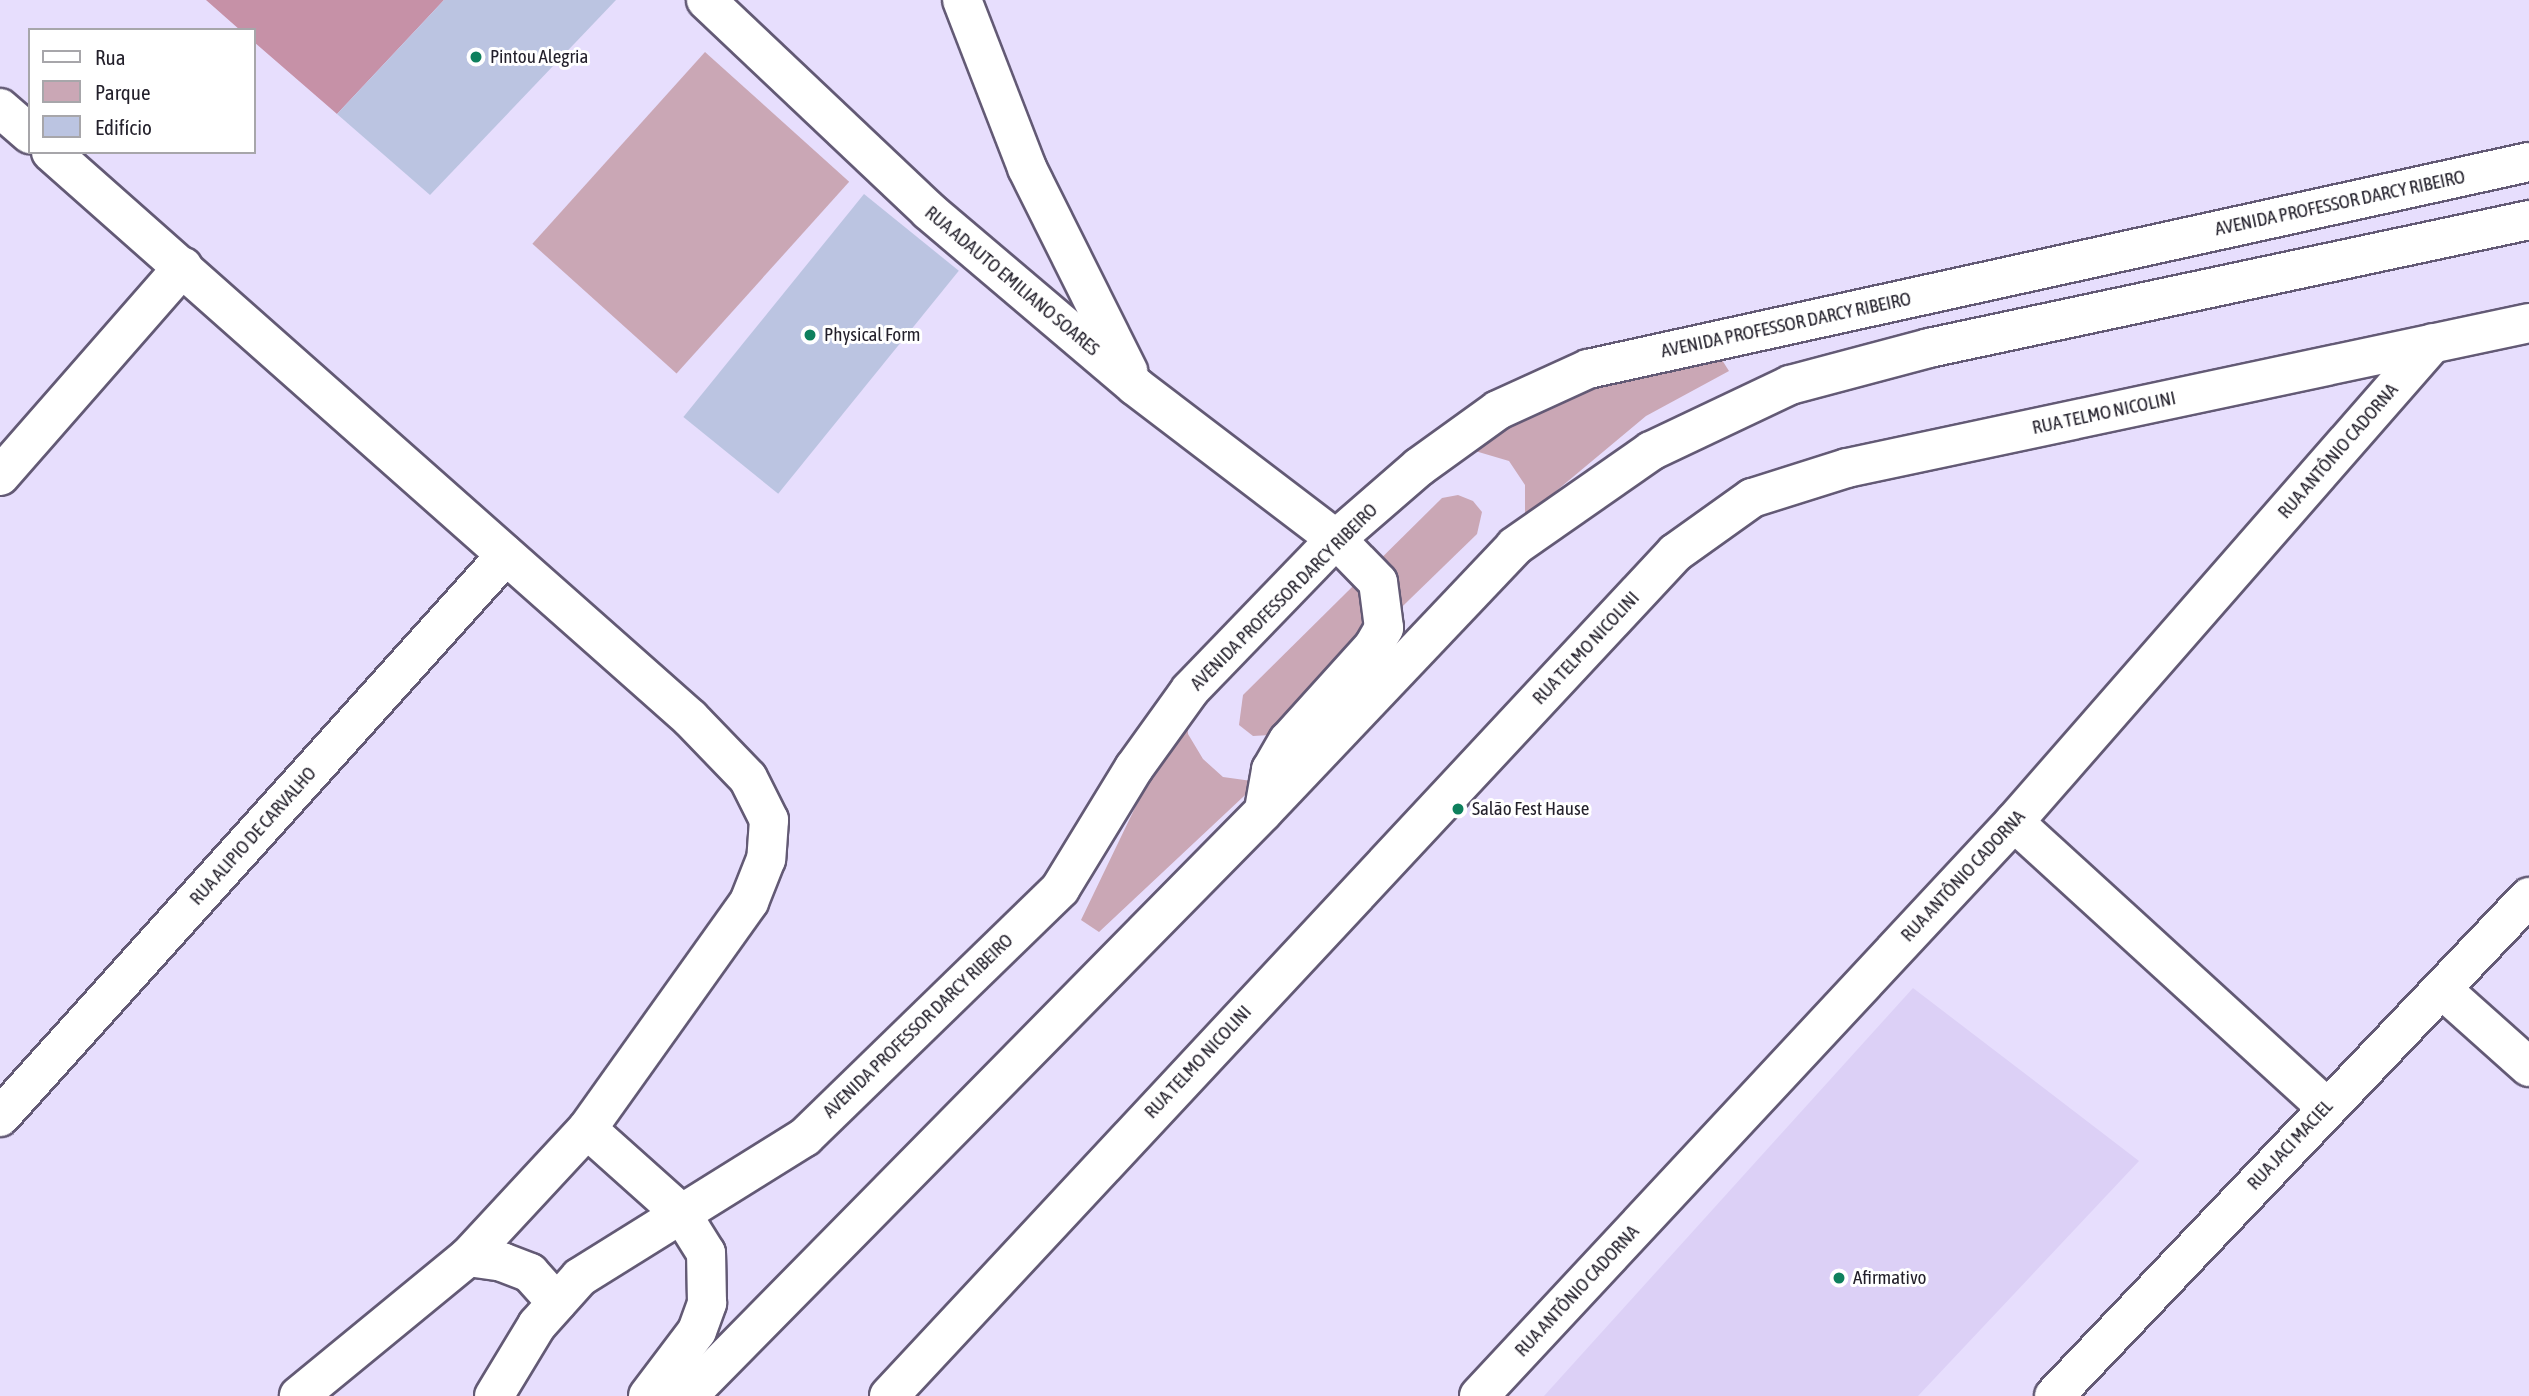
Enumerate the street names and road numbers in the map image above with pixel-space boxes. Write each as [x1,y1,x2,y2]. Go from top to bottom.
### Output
street label: AVENIDA PROFESSOR DARCY RIBEIRO [2213,165,2467,241]
street label: RUA ADAUTO EMILIANO SOARES [920,201,1104,361]
street label: AVENIDA PROFESSOR DARCY RIBEIRO [1659,287,1913,363]
street label: RUA ANTÔNIO CADORNA [2273,379,2403,523]
street label: RUA TELMO NICOLINI [2030,387,2178,439]
street label: AVENIDA PROFESSOR DARCY RIBEIRO [1186,499,1382,695]
street label: RUA TELMO NICOLINI [1528,587,1644,709]
street label: RUA ALIPIO DE CARVALHO [185,762,321,910]
street label: RUA ANTÔNIO CADORNA [1896,805,2030,947]
street label: AVENIDA PROFESSOR DARCY RIBEIRO [818,929,1018,1123]
street label: RUA TELMO NICOLINI [1140,1001,1256,1123]
street label: RUA JACI MACIEL [2242,1095,2338,1195]
street label: RUA ANTÔNIO CADORNA [1510,1220,1644,1362]

